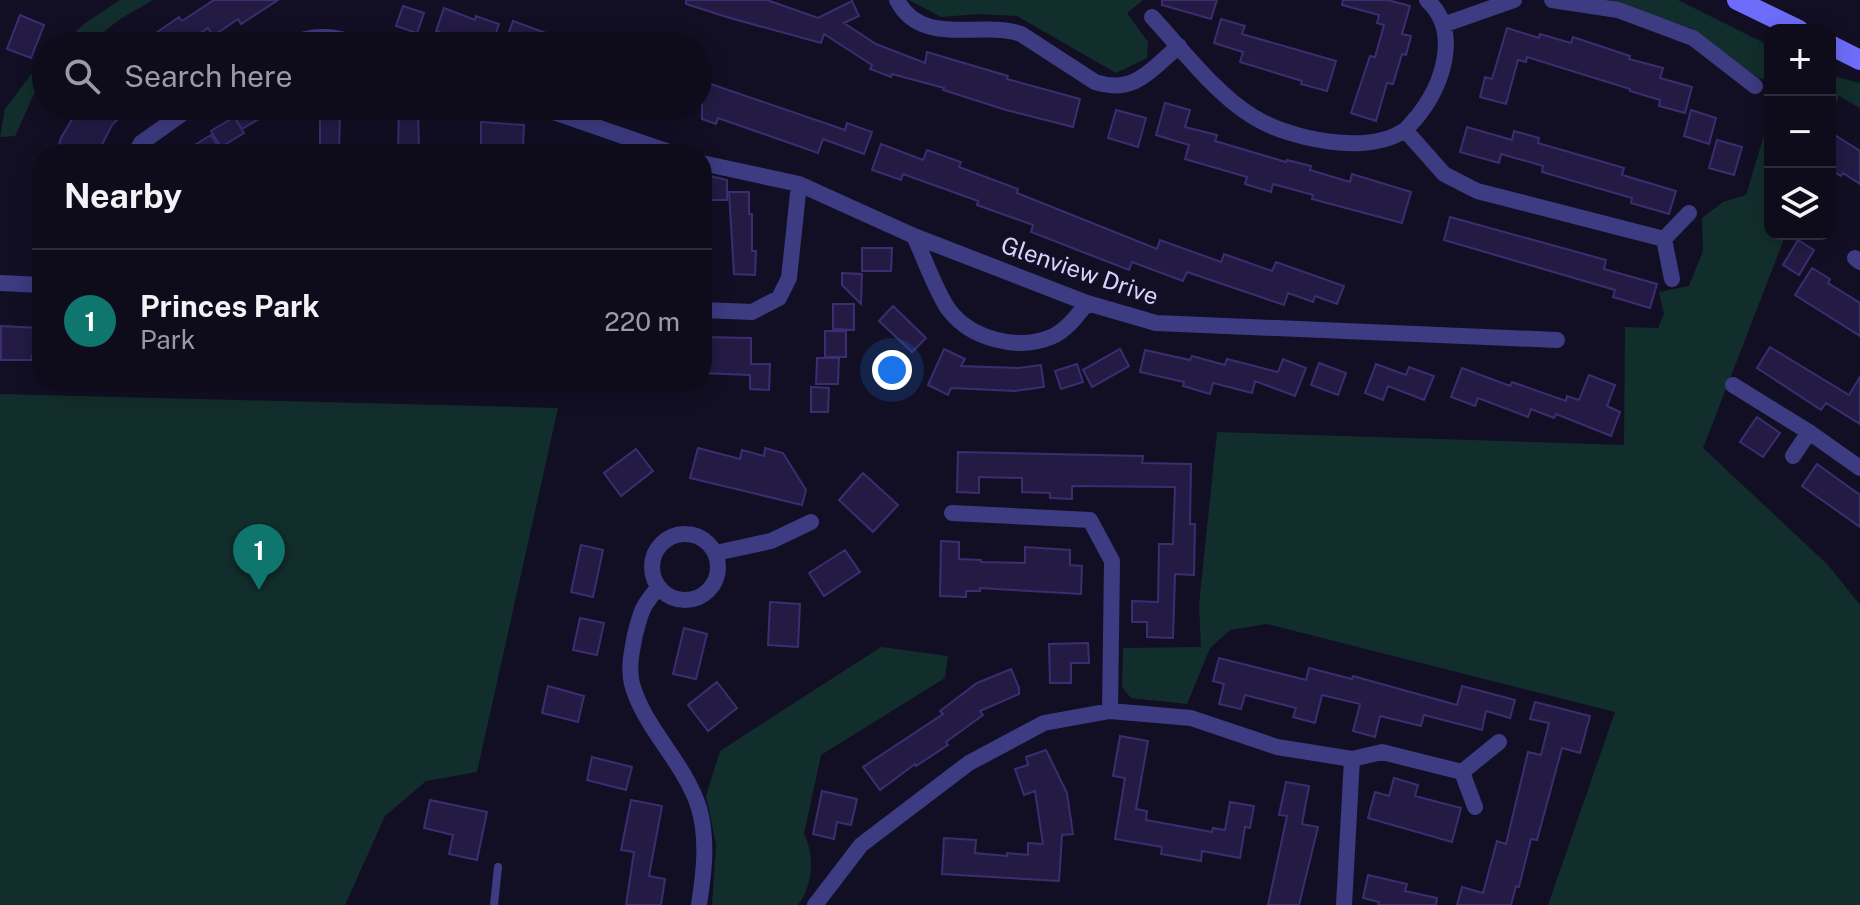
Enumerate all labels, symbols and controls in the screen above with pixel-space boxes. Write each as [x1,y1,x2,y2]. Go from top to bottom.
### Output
map controls [1764,24,1836,240]
button: + [1764,24,1836,96]
search box [32,32,712,120]
icon: search [60,54,104,98]
text: Search here [124,58,292,94]
button: − [1764,96,1836,168]
button: layers [1764,168,1836,240]
text: Nearby [64,176,182,216]
street label: Glenview Drive [998,230,1162,310]
text: Princes Park [140,288,320,324]
text: 1 [84,306,96,337]
text: 220 m [604,306,680,337]
text: Park [140,324,195,355]
your location [872,350,912,390]
pin: 1 [233,524,285,590]

